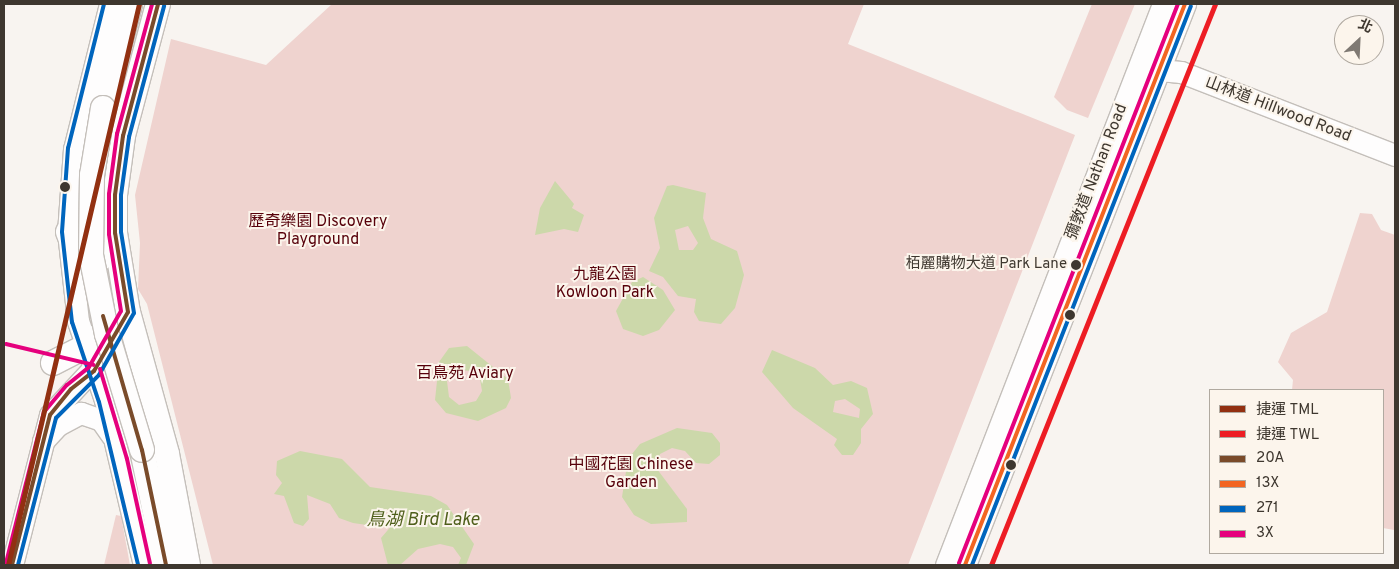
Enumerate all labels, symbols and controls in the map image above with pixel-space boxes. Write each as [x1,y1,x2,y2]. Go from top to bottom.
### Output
north arrow [1334,15,1384,65]
text: 北 [1355,16,1375,38]
street label: 山林道 Hillwood Road [1202,73,1354,147]
street label: 彌敦道 Nathan Road [1062,101,1132,243]
unlabelled marker [60,182,70,192]
park label: 歷奇樂園 Discovery Playground [249,212,387,250]
place label: 栢麗購物大道 Park Lane [906,256,1067,274]
marker: 栢麗購物大道 Park Lane [1071,260,1081,270]
park label: 九龍公園 Kowloon Park [556,265,654,303]
unlabelled marker [1065,310,1075,320]
park label: 百鳥苑 Aviary [416,364,514,384]
legend [1209,389,1384,554]
text: 捷運 TML [1256,401,1319,420]
text: 捷運 TWL [1256,426,1319,445]
text: 20A [1256,449,1285,468]
park label: 中國花園 Chinese Garden [569,455,693,493]
unlabelled marker [1006,460,1016,470]
text: 13X [1256,474,1279,493]
text: 271 [1256,499,1279,518]
water label: 鳥湖 Bird Lake [367,510,479,532]
text: 3X [1256,524,1274,543]

